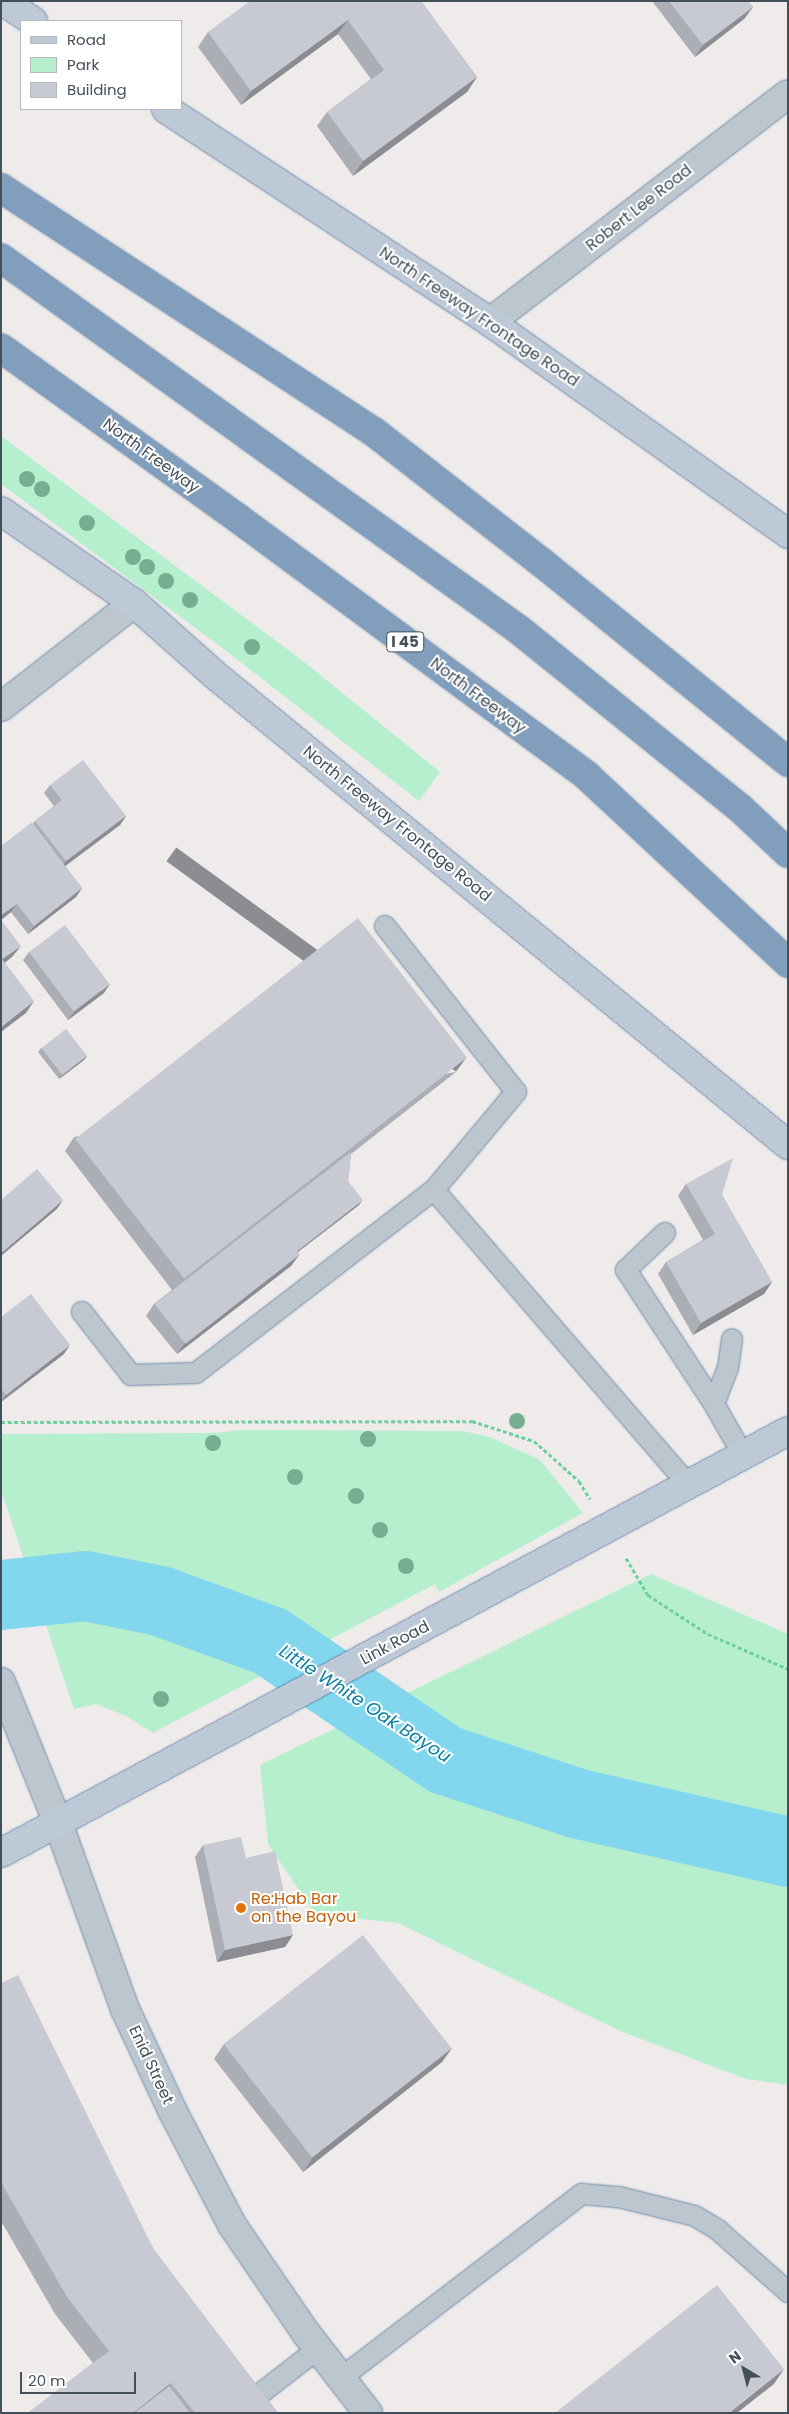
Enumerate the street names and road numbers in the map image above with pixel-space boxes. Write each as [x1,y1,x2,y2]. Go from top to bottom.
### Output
street label: Robert Lee Road [582,161,696,255]
street label: North Freeway Frontage Road [376,243,582,391]
street label: North Freeway [99,415,203,497]
road number: I 45 [385,630,425,654]
street label: North Freeway [426,654,530,738]
street label: North Freeway Frontage Road [299,742,495,906]
street label: Link Road [357,1617,433,1669]
street label: Enid Street [124,2023,178,2107]

